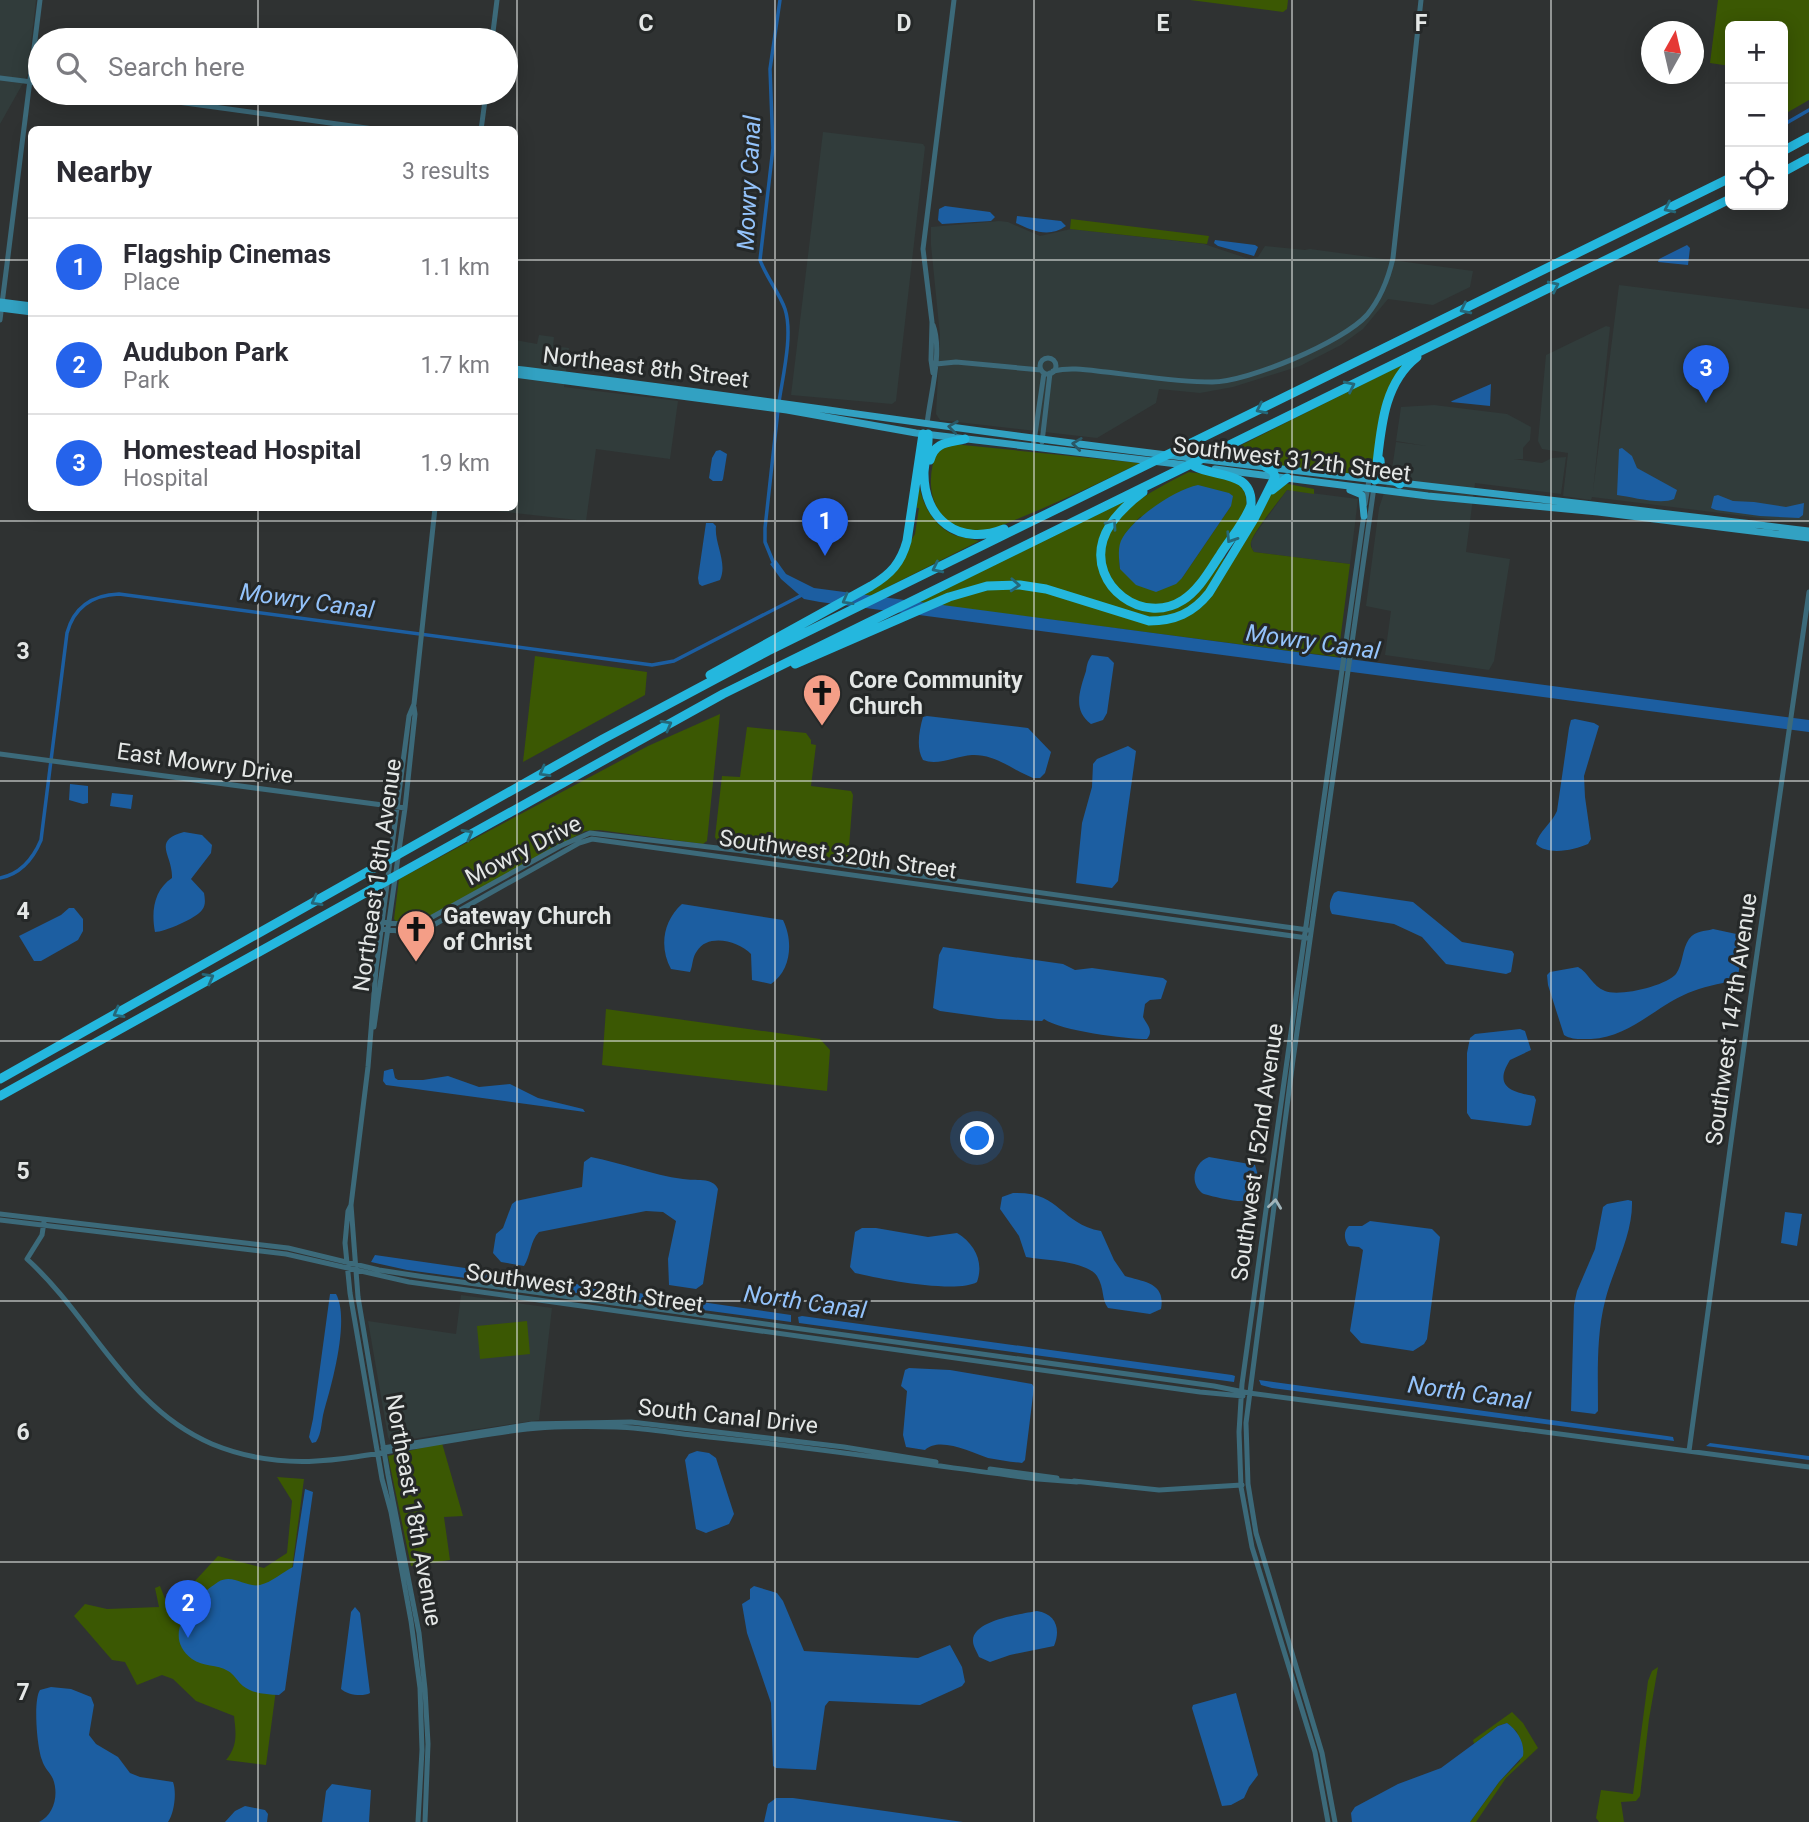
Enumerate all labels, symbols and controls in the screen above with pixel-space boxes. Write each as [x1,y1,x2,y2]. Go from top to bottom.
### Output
text: C [638,10,654,37]
text: D [897,10,911,37]
text: E [1157,10,1170,37]
text: F [1415,10,1428,37]
north arrow [1641,21,1704,84]
map controls [1725,21,1788,210]
button: + [1725,21,1788,84]
search box [28,28,518,105]
icon: search [52,48,90,86]
text: Search here [108,52,245,82]
button: − [1725,84,1788,147]
water label: Mowry Canal [731,114,767,251]
button: locate [1725,147,1788,210]
text: Nearby [56,154,152,189]
text: 3 results [402,158,490,185]
one-way arrow [1664,200,1676,214]
text: Flagship Cinemas [123,239,331,269]
text: 1 [72,254,86,281]
text: 1.1 km [421,254,490,281]
text: Place [123,269,180,296]
one-way arrow [1547,280,1559,294]
one-way arrow [1460,300,1472,314]
text: Audubon Park [123,337,288,367]
street label: Northeast 8th Street [541,341,751,394]
pin: 3 [1683,345,1729,403]
text: 2 [72,352,86,379]
text: 1.7 km [421,352,490,379]
text: Park [123,367,169,394]
one-way arrow [1343,381,1355,395]
one-way arrow [1256,401,1268,415]
one-way arrow [947,420,959,435]
street label: Southwest 312th Street [1171,431,1412,487]
text: Homestead Hospital [123,435,361,465]
one-way arrow [1071,436,1082,451]
text: 3 [72,450,86,477]
text: 1.9 km [421,450,490,477]
text: Hospital [123,465,209,492]
pin: 1 [802,498,848,556]
one-way arrow [1104,519,1116,532]
one-way arrow [1226,530,1239,543]
one-way arrow [932,559,944,573]
one-way arrow [1010,577,1021,592]
water label: Mowry Canal [238,578,376,624]
one-way arrow [842,592,854,605]
water label: Mowry Canal [1244,619,1382,665]
text: 3 [16,638,30,665]
place label: Core Community Church [849,667,1023,720]
church icon: Core Community Church [801,672,843,727]
one-way arrow [660,720,672,733]
street label: East Mowry Drive [115,738,295,789]
street label: Northeast 18th Avenue [348,757,407,993]
one-way arrow [539,764,551,777]
street label: Mowry Drive [461,810,586,891]
street label: Southwest 320th Street [717,824,958,885]
one-way arrow [461,829,473,842]
street label: Southwest 147th Avenue [1700,891,1763,1147]
one-way arrow [311,893,323,906]
text: 4 [16,898,30,925]
place label: Gateway Church of Christ [443,903,611,956]
church icon: Gateway Church of Christ [395,908,437,963]
one-way arrow [202,973,214,986]
one-way arrow [113,1005,125,1018]
street label: Southwest 152nd Avenue [1226,1022,1289,1282]
your location [960,1121,994,1155]
text: 5 [16,1158,30,1185]
one-way arrow [1267,1198,1282,1210]
street label: Southwest 328th Street [464,1258,705,1319]
water label: North Canal [742,1280,869,1325]
water label: North Canal [1406,1371,1533,1416]
street label: Northeast 18th Avenue [380,1392,447,1628]
street label: South Canal Drive [637,1394,819,1439]
text: 6 [16,1419,30,1446]
pin: 2 [165,1580,211,1638]
text: 7 [16,1679,30,1706]

